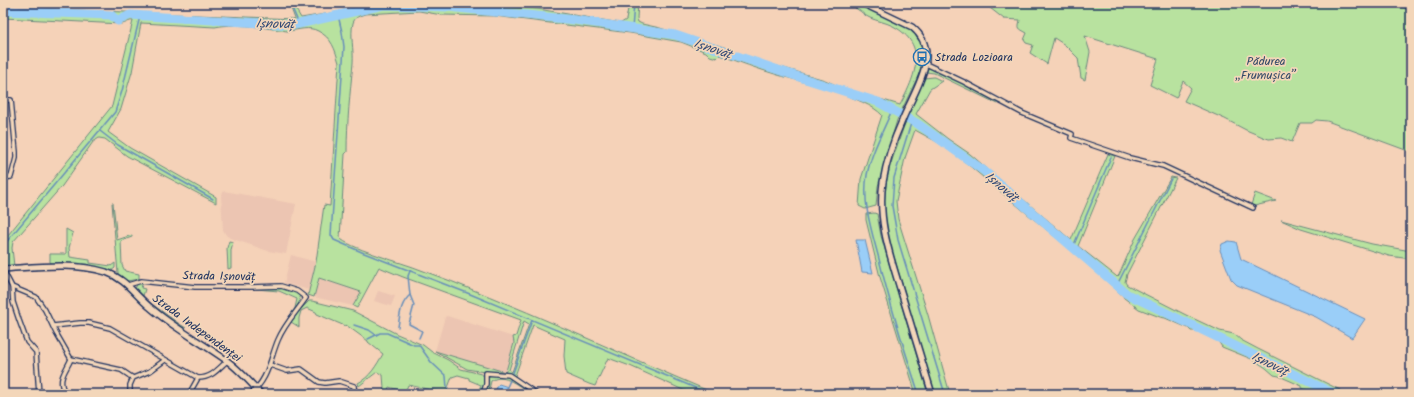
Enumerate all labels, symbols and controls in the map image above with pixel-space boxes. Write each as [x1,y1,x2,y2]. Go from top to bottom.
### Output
water label: Ișnovăț [255,14,297,35]
water label: Ișnovăț [691,33,736,66]
bus stop icon: Strada Lozioara [912,47,932,67]
place label: Strada Lozioara [935,48,1013,67]
park label: Pădurea „Frumușica” [1235,52,1297,85]
water label: Ișnovăț [979,167,1024,209]
street label: Strada Ișnovăț [182,266,256,287]
street label: Strada Independenței [148,289,246,368]
water label: Ișnovăț [1247,346,1293,383]

